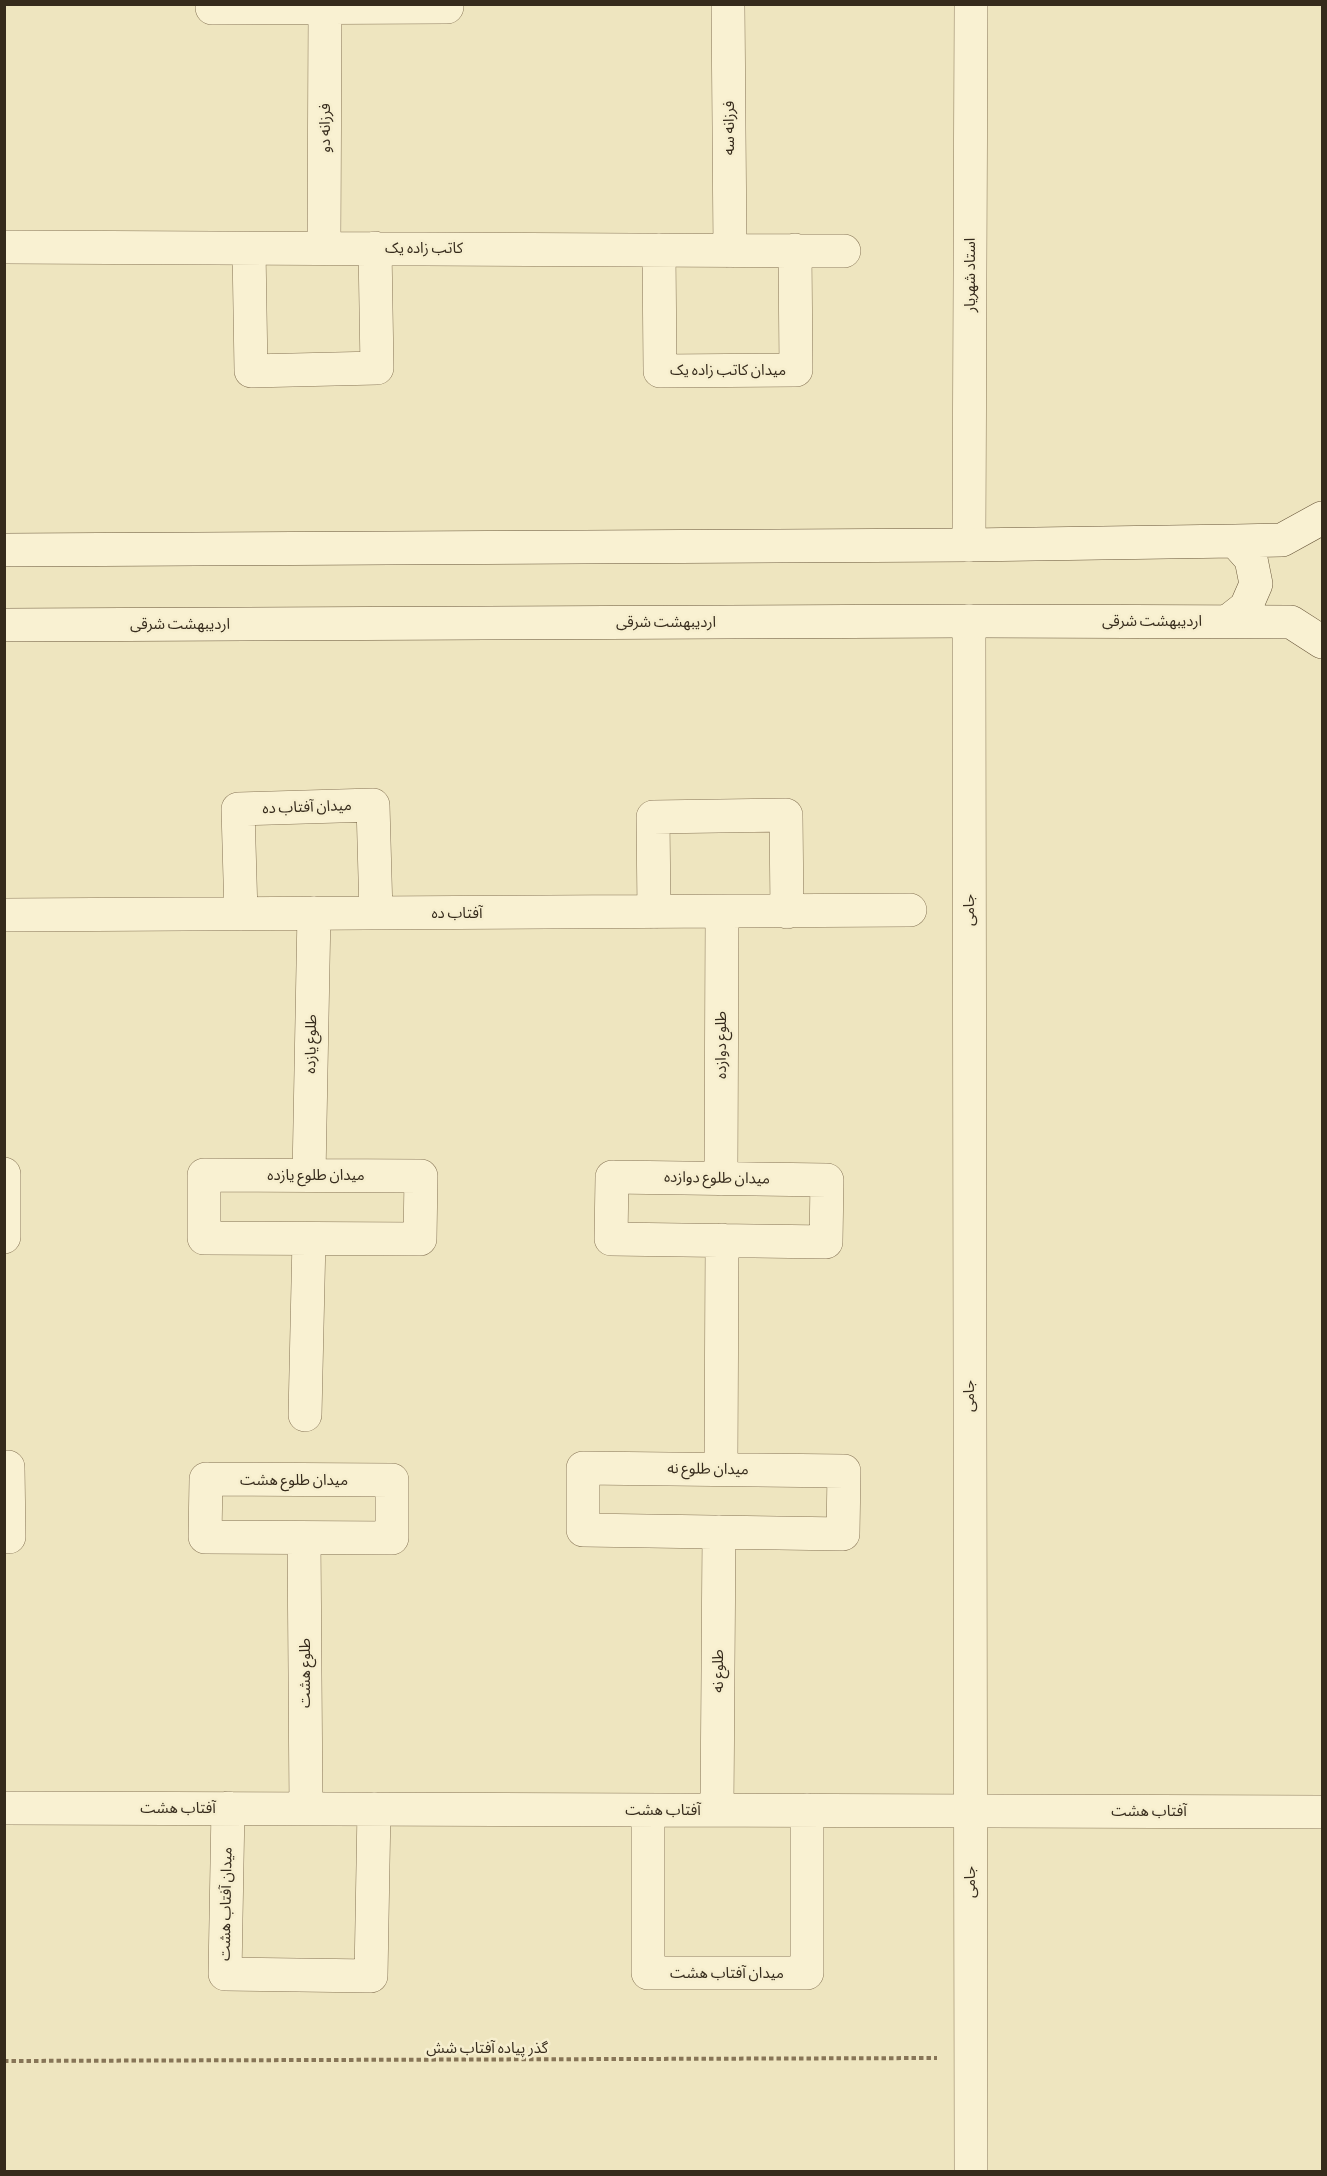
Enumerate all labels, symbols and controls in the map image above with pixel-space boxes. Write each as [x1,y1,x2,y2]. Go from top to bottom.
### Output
street label: فرزانه سه [720,101,738,155]
street label: فرزانه دو [316,103,334,153]
street label: استاد شهریار [961,238,979,312]
street label: کاتب زاده یک [385,239,463,257]
street label: میدان کاتب زاده یک [670,361,786,379]
street label: اردیبهشت شرقی [1102,612,1202,630]
street label: اردیبهشت شرقی [616,613,716,631]
street label: اردیبهشت شرقی [130,615,230,633]
street label: میدان آفتاب ده [262,796,352,818]
street label: جامی [960,894,978,926]
street label: آفتاب ده [431,904,483,922]
street label: طلوع دوازده [712,1011,730,1079]
street label: طلوع یازده [301,1014,321,1074]
street label: میدان طلوع یازده [267,1166,365,1184]
street label: میدان طلوع دوازده [664,1168,770,1188]
street label: جامی [960,1380,978,1412]
street label: میدان طلوع نه [667,1459,749,1479]
street label: میدان طلوع هشت [240,1471,348,1489]
street label: طلوع هشت [296,1638,314,1708]
street label: طلوع نه [709,1649,727,1693]
street label: آفتاب هشت [140,1799,216,1817]
street label: آفتاب هشت [625,1801,701,1819]
street label: آفتاب هشت [1111,1802,1187,1820]
street label: میدان آفتاب هشت [216,1847,236,1961]
street label: جامی [961,1866,979,1898]
street label: میدان آفتاب هشت [670,1964,784,1982]
street label: گذر پیاده آفتاب شش [426,2039,548,2057]

